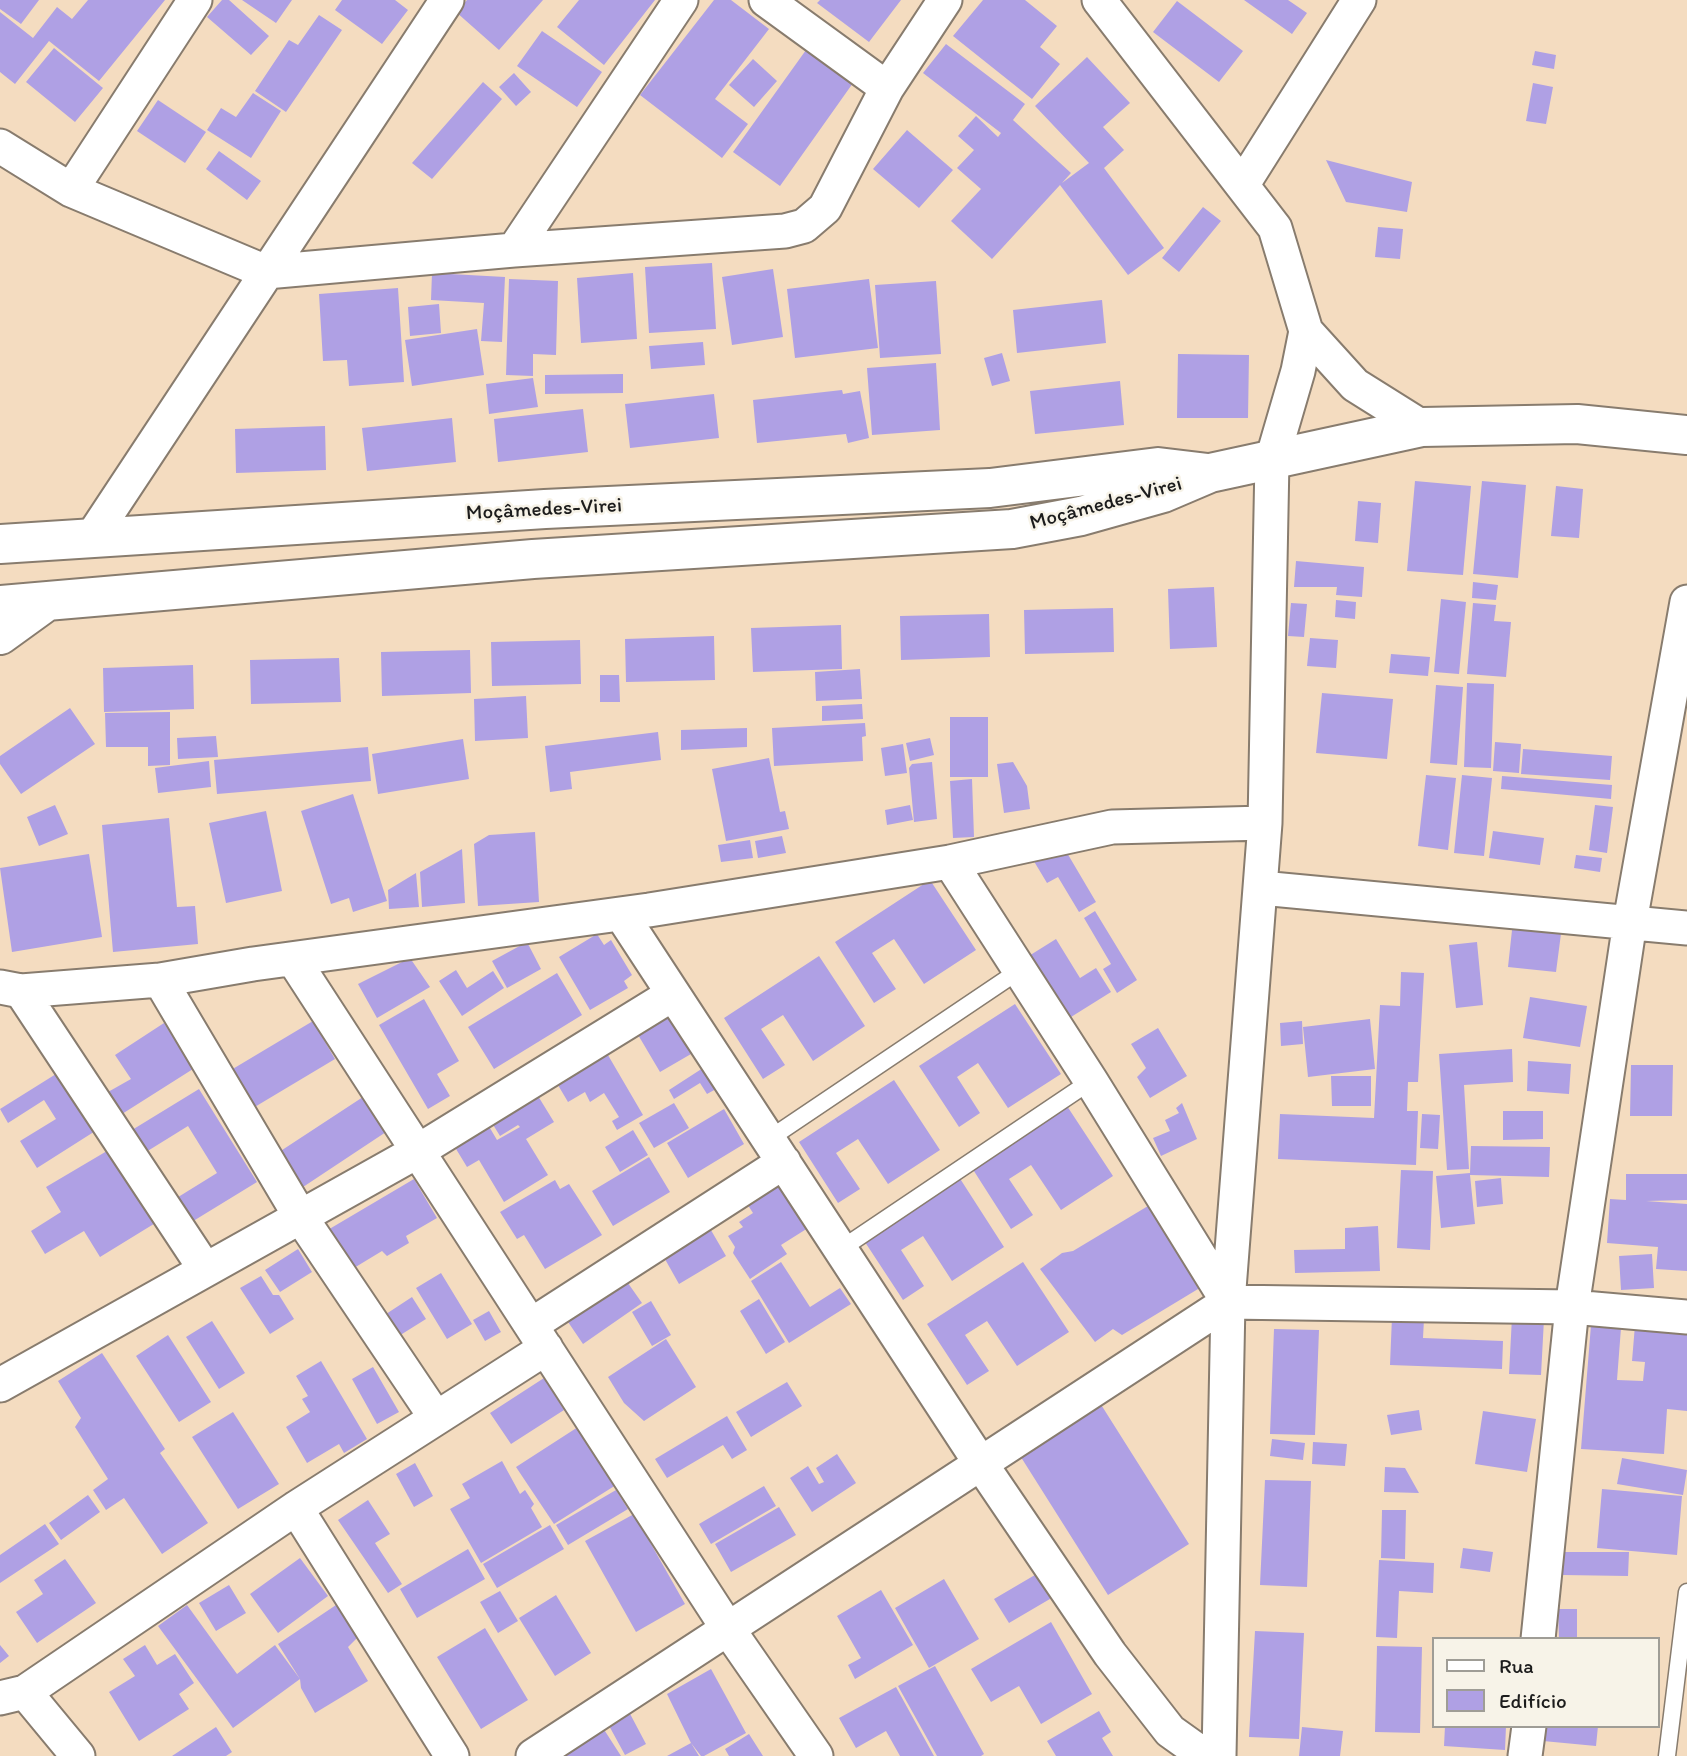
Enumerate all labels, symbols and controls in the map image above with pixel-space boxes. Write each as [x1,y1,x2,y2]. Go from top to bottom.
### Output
street label: Moçâmedes-Virei [1027,472,1185,536]
street label: Moçâmedes-Virei [465,493,623,527]
legend [1432,1637,1659,1728]
text: Rua [1499,1653,1534,1678]
text: Edifício [1499,1688,1567,1713]

